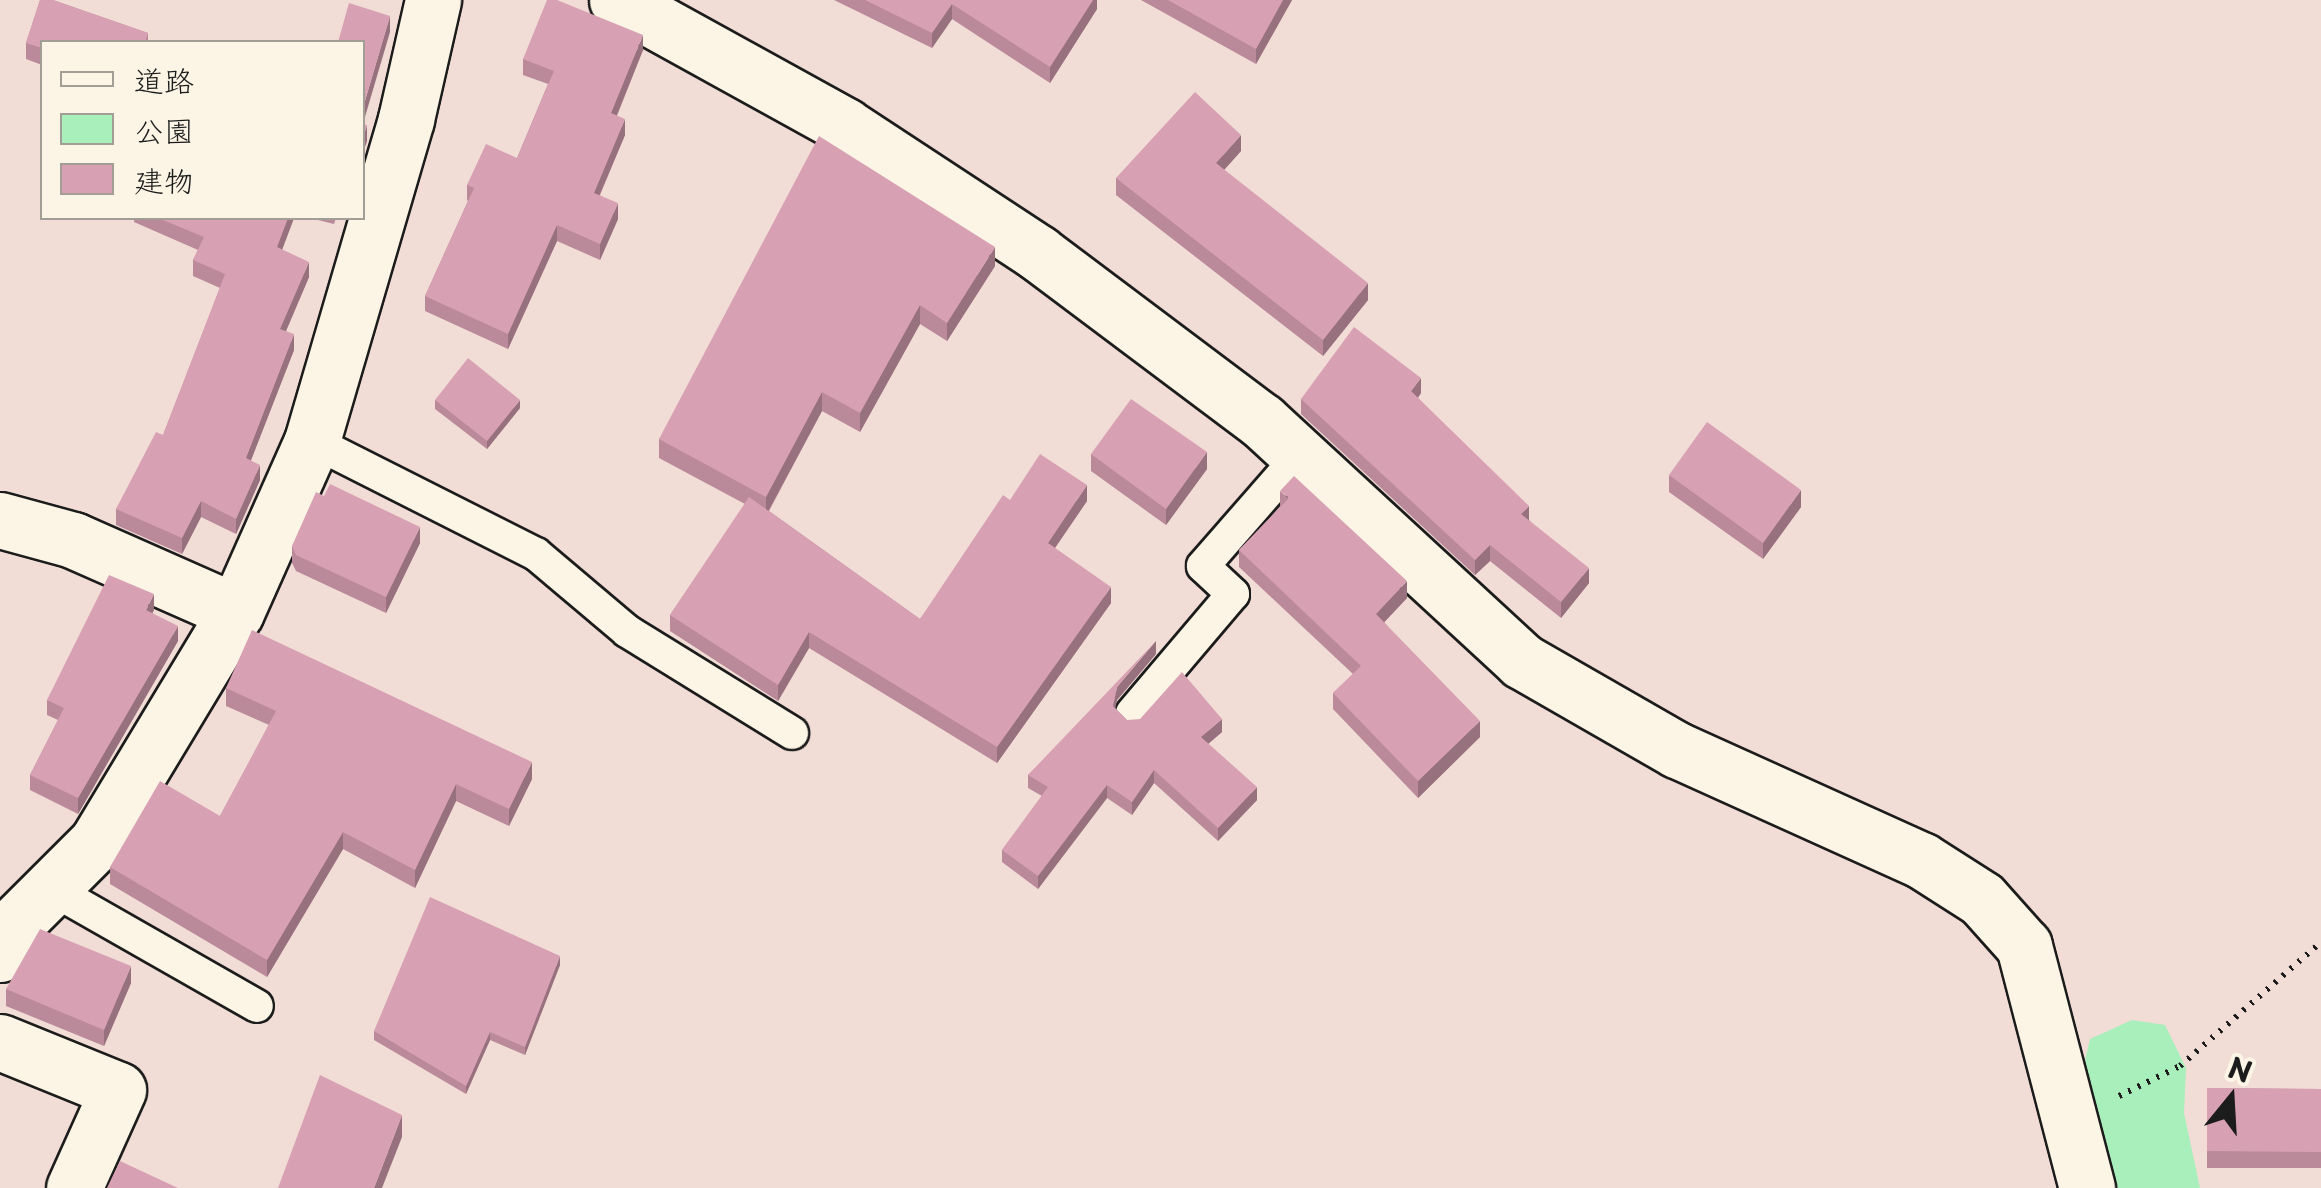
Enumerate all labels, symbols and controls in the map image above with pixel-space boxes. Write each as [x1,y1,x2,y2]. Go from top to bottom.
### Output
legend [40,40,365,220]
text: 道路 [134,57,194,102]
text: 公園 [134,107,194,152]
text: 建物 [134,157,194,202]
text: N [2223,1045,2258,1093]
north arrow [2181,1048,2281,1148]

